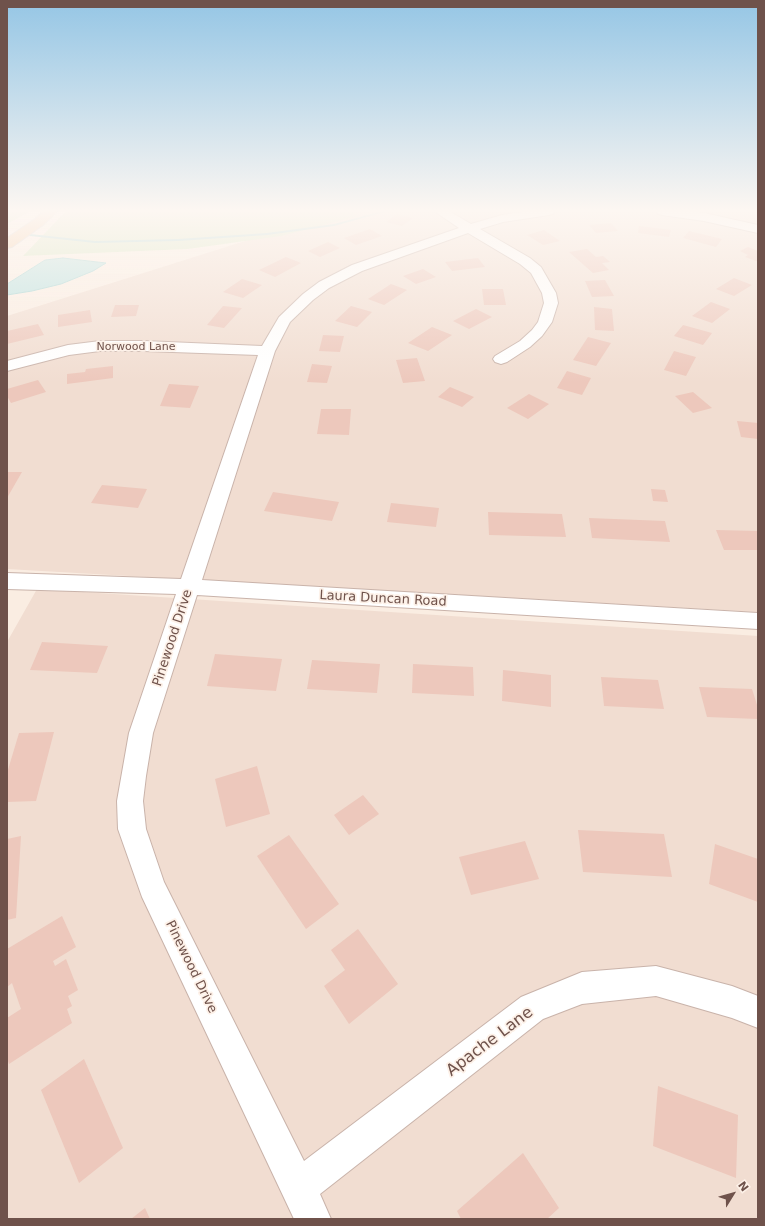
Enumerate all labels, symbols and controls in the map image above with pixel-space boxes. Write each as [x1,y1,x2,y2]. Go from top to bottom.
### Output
street label: Norwood Lane [96,340,176,354]
street label: Pinewood Drive [150,588,196,688]
street label: Laura Duncan Road [319,588,447,610]
street label: Pinewood Drive [162,918,220,1016]
street label: Apache Lane [443,1003,537,1081]
north arrow [713,1174,753,1214]
text: N [735,1179,751,1194]

